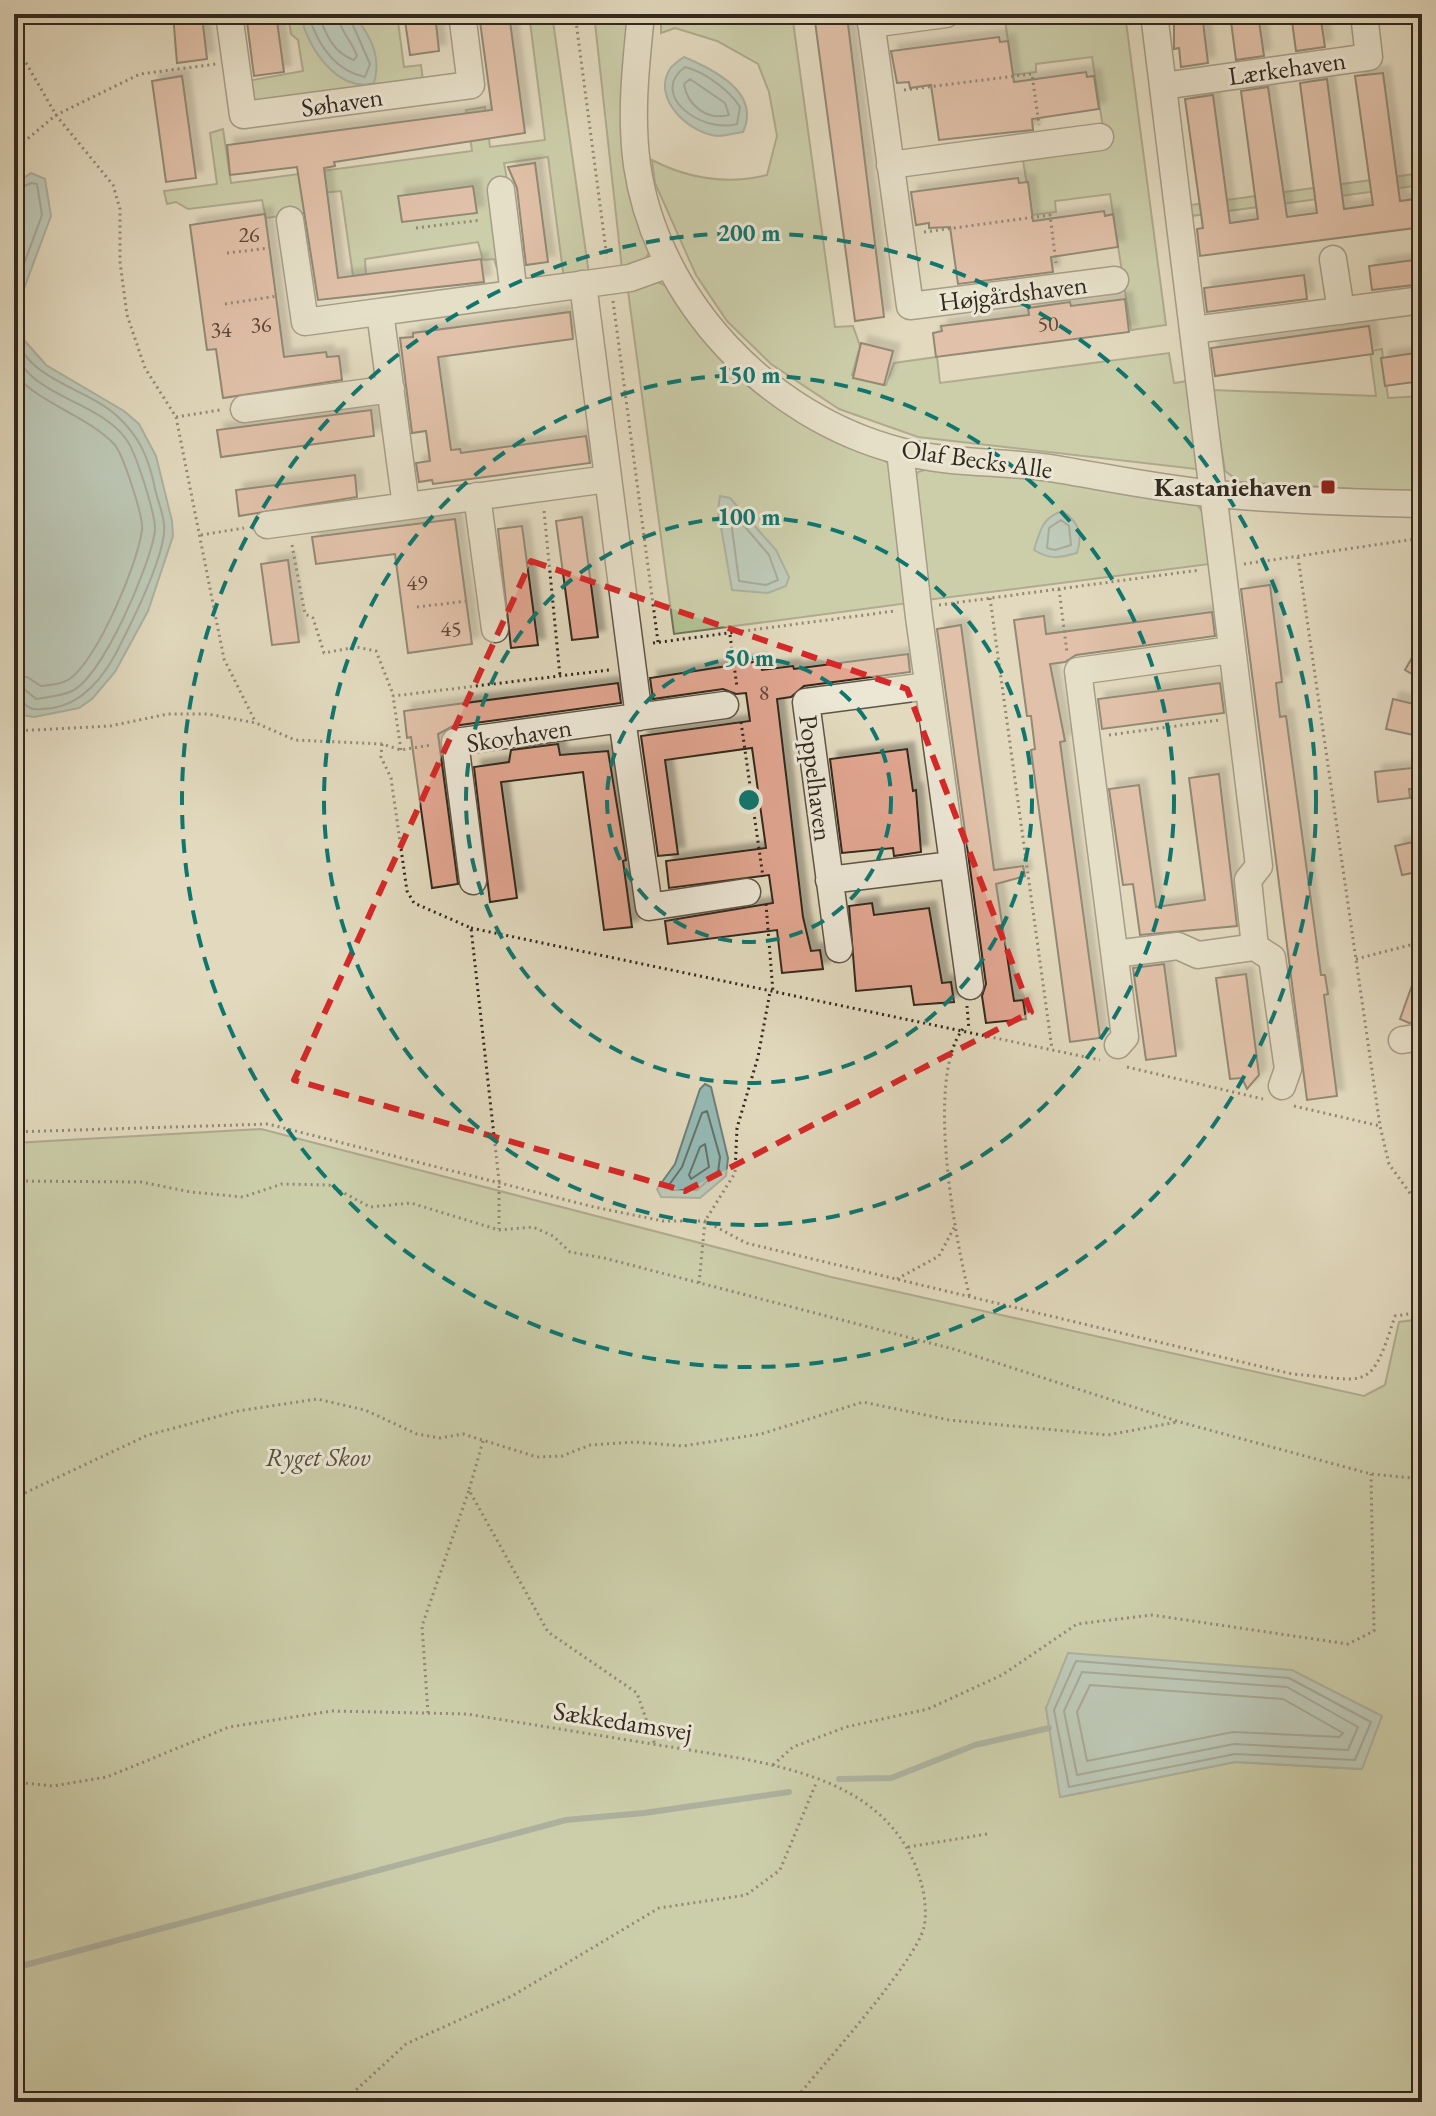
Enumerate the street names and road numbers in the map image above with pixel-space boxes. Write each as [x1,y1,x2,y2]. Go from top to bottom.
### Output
street label: Lærkehaven [1226,43,1348,93]
street label: Søhaven [299,79,385,125]
street label: Højgårdshaven [937,267,1089,319]
street label: Olaf Becks Alle [899,432,1055,486]
street label: Skovhaven [464,710,574,760]
street label: Poppelhaven [791,713,841,843]
street label: Sækkedamsvej [551,1693,695,1749]

